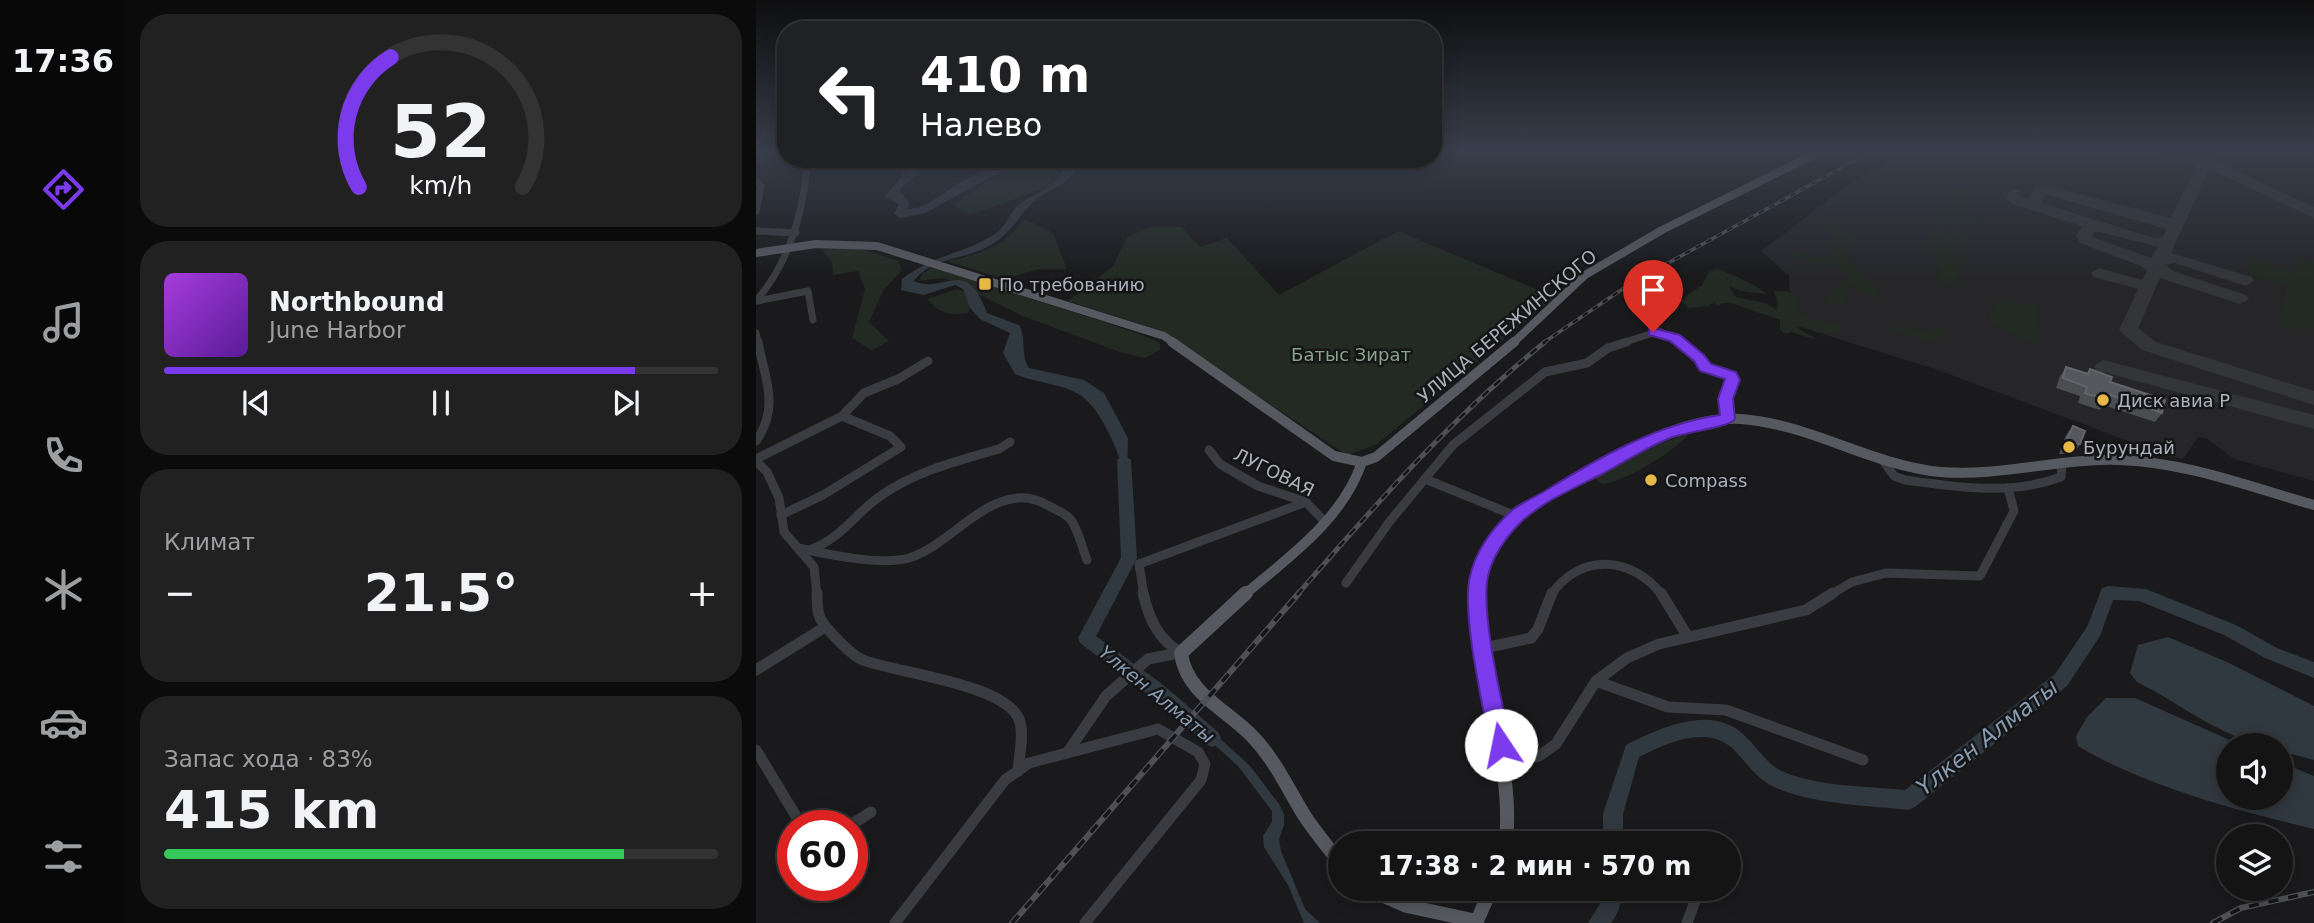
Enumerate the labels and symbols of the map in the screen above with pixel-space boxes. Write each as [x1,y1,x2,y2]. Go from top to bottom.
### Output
street label: УЛИЦА БЕРЕЖИНСКОГО [1413,245,1601,407]
pin [1623,260,1683,332]
place label: По требованию [999,274,1145,295]
marker: По требованию [977,276,993,292]
park label: Батыс Зират [1291,344,1411,365]
place label: Диск авиа Р [2117,390,2230,411]
marker: Диск авиа Р [2095,392,2111,408]
place label: Бурундай [2083,437,2175,458]
marker: Бурундай [2061,439,2077,455]
street label: ЛУГОВАЯ [1230,444,1318,500]
place label: Compass [1665,470,1747,491]
marker: Compass [1643,472,1659,488]
water label: Үлкен Алматы [1095,641,1219,747]
water label: Үлкен Алматы [1911,674,2063,800]
position arrow [1464,708,1538,782]
speed limit sign: 60 [777,810,868,901]

